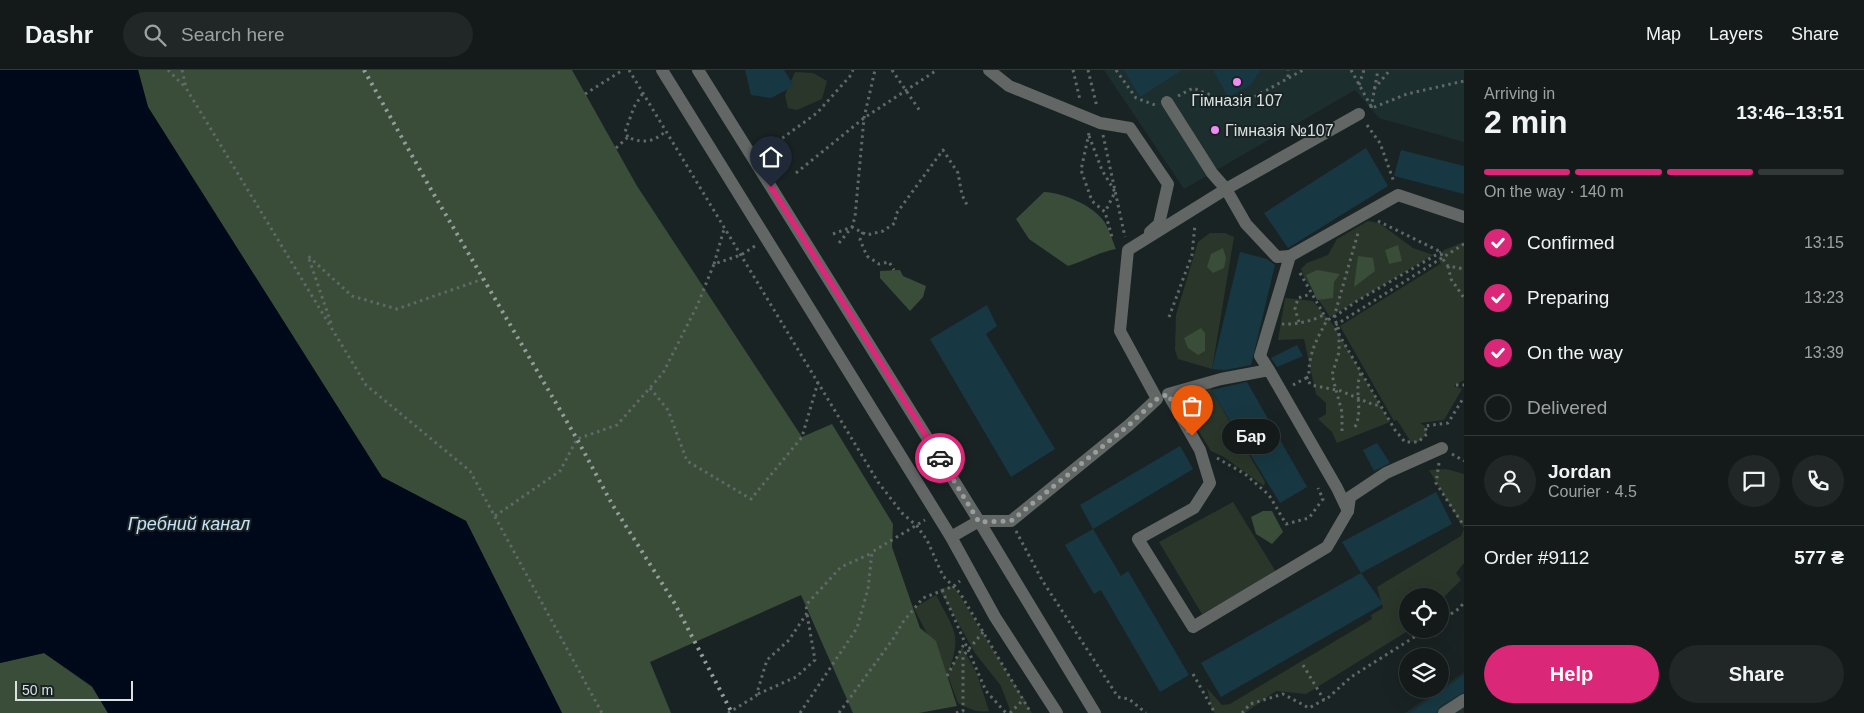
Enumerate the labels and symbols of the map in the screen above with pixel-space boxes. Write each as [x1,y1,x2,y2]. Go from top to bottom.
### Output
marker: Гімназія 107 [1231,76,1243,88]
place label: Гімназія 107 [1191,92,1283,109]
place label: Гімназія №107 [1225,122,1334,139]
marker: Гімназія №107 [1209,124,1221,136]
pin [750,136,792,187]
pin [1171,385,1213,436]
callout: Бар [1222,418,1280,454]
courier [915,433,965,483]
water label: Гребний канал [128,514,250,534]
scale bar [15,678,132,701]

